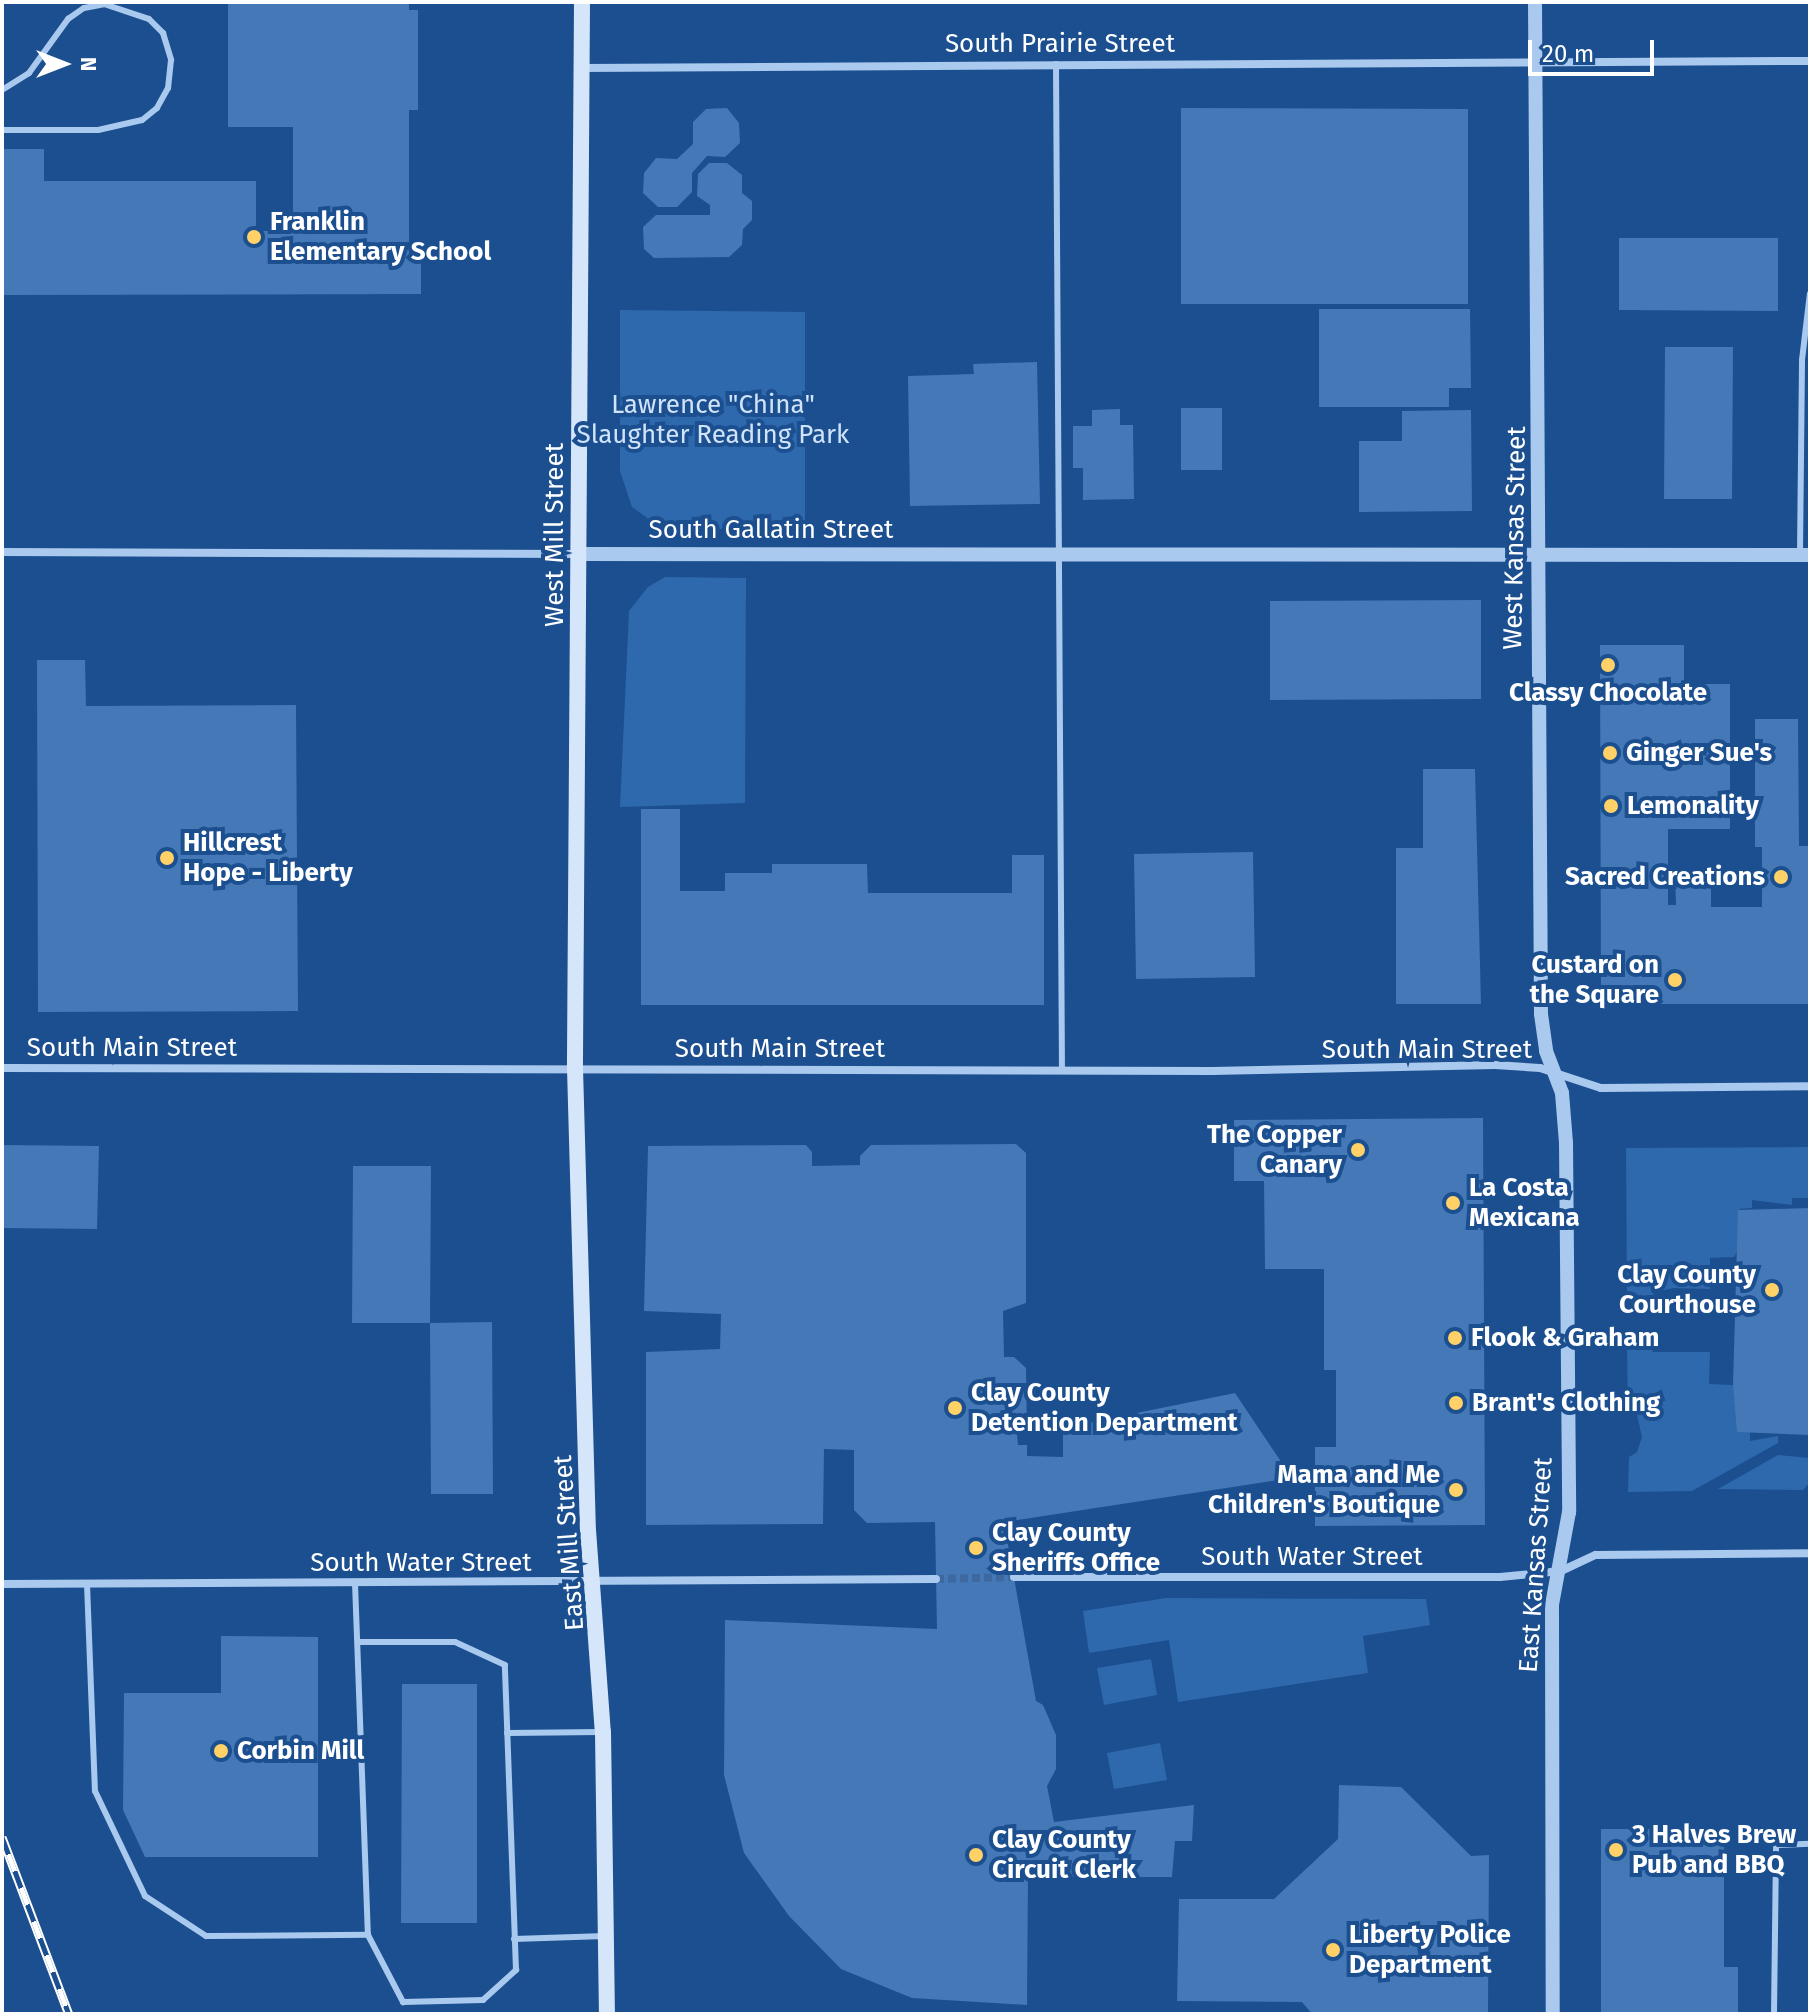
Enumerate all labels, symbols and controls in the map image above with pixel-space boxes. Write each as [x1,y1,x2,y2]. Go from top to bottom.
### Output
north arrow [24,24,104,104]
scale bar [1532,24,1658,74]
street label: South Prairie Street [945,28,1175,60]
text: 20 m [1542,40,1594,68]
text: N [75,57,102,71]
place label: Franklin Elementary School [270,206,491,268]
marker: Franklin Elementary School [245,228,263,246]
park label: Lawrence "China" Slaughter Reading Park [577,389,849,450]
street label: West Kansas Street [1497,426,1533,650]
street label: West Mill Street [539,443,571,627]
street label: South Gallatin Street [649,514,893,546]
marker: Classy Chocolate [1599,656,1617,674]
place label: Classy Chocolate [1509,677,1707,709]
place label: Ginger Sue's [1626,737,1772,769]
marker: Ginger Sue's [1601,744,1619,762]
place label: Lemonality [1627,790,1759,822]
marker: Lemonality [1602,797,1620,815]
place label: Hillcrest Hope - Liberty [183,827,353,888]
marker: Hillcrest Hope - Liberty [158,849,176,867]
place label: Sacred Creations [1565,861,1765,893]
marker: Sacred Creations [1772,868,1790,886]
place label: Custard on the Square [1530,949,1659,1010]
marker: Custard on the Square [1666,971,1684,989]
street label: South Main Street [27,1032,237,1064]
street label: South Main Street [675,1033,885,1065]
street label: South Main Street [1322,1034,1532,1066]
place label: The Copper Canary [1207,1119,1342,1180]
marker: The Copper Canary [1349,1141,1367,1159]
place label: La Costa Mexicana [1469,1172,1580,1234]
marker: La Costa Mexicana [1444,1194,1462,1212]
place label: Clay County Courthouse [1617,1259,1756,1320]
marker: Clay County Courthouse [1763,1281,1781,1299]
place label: Flook & Graham [1471,1322,1660,1354]
marker: Flook & Graham [1446,1329,1464,1347]
place label: Clay County Detention Department [971,1377,1238,1438]
place label: Brant's Clothing [1472,1387,1660,1419]
marker: Brant's Clothing [1447,1394,1465,1412]
marker: Clay County Detention Department [946,1399,964,1417]
street label: East Mill Street [547,1454,591,1632]
street label: East Kansas Street [1513,1456,1559,1674]
place label: Mama and Me Children's Boutique [1208,1459,1440,1520]
marker: Mama and Me Children's Boutique [1447,1481,1465,1499]
place label: Clay County Sheriffs Office [992,1517,1160,1578]
marker: Clay County Sheriffs Office [967,1539,985,1557]
street label: South Water Street [1201,1541,1423,1573]
street label: South Water Street [310,1547,532,1579]
place label: Corbin Mill [237,1735,364,1767]
marker: Corbin Mill [212,1742,230,1760]
place label: 3 Halves Brew Pub and BBQ [1632,1819,1796,1880]
place label: Clay County Circuit Clerk [992,1824,1136,1886]
marker: 3 Halves Brew Pub and BBQ [1607,1841,1625,1859]
marker: Clay County Circuit Clerk [967,1846,985,1864]
place label: Liberty Police Department [1349,1919,1511,1980]
marker: Liberty Police Department [1324,1941,1342,1959]

